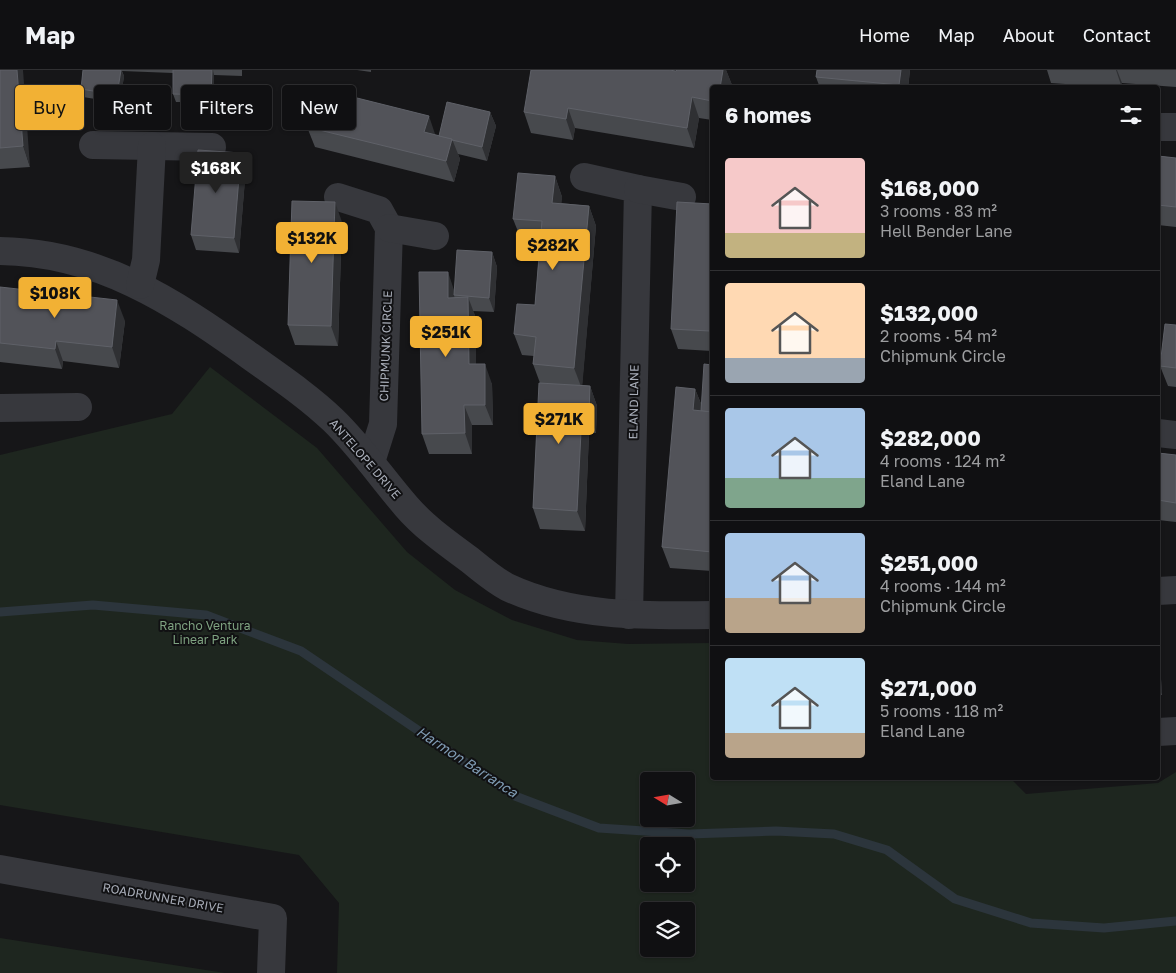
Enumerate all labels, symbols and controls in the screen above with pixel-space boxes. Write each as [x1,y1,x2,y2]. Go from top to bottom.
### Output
text: Map [25,20,75,49]
text: Home [859,24,910,46]
text: Map [938,24,975,46]
text: About [1003,24,1055,46]
text: Contact [1083,24,1151,46]
chip: Buy [15,85,84,130]
chip: Rent [94,85,171,130]
chip: Filters [181,85,272,130]
chip: New [282,85,356,130]
icon: filters [1117,101,1145,129]
text: 6 homes [725,102,811,128]
pin: $168K [181,152,251,194]
text: $168K [191,158,241,178]
text: $168,000 [880,175,979,201]
icon: home [765,178,825,238]
text: 3 rooms · 83 m² [880,201,997,221]
text: Hell Bender Lane [880,221,1012,241]
pin: $132K [277,222,347,264]
text: $132K [287,228,337,248]
pin: $282K [518,228,588,271]
text: $282K [527,235,579,255]
pin: $108K [20,276,90,319]
text: $108K [29,283,81,303]
street label: CHIPMUNK CIRCLE [376,290,395,402]
text: $132,000 [880,300,978,326]
icon: home [765,303,825,363]
pin: $251K [411,316,481,358]
text: $251K [421,322,471,342]
text: 2 rooms · 54 m² [880,326,997,346]
text: Chipmunk Circle [880,346,1006,366]
street label: ELAND LANE [625,364,642,439]
pin: $271K [524,402,594,445]
text: $271K [534,409,584,429]
street label: ANTELOPE DRIVE [327,416,404,502]
text: $282,000 [880,425,981,451]
icon: home [765,428,825,488]
text: 4 rooms · 124 m² [880,451,1005,471]
text: Eland Lane [880,471,965,491]
text: $251,000 [880,550,978,576]
icon: home [765,553,825,613]
text: 4 rooms · 144 m² [880,576,1006,596]
text: Chipmunk Circle [880,596,1006,616]
park label: Rancho Ventura Linear Park [159,618,251,647]
text: $271,000 [880,675,977,701]
icon: home [765,678,825,738]
text: 5 rooms · 118 m² [880,701,1003,721]
text: Eland Lane [880,721,965,741]
water label: Harmon Barranca [414,723,522,801]
north arrow [640,772,695,828]
map controls [640,772,695,957]
button: locate [640,837,695,892]
street label: ROADRUNNER DRIVE [101,879,225,916]
button: layers [640,902,695,957]

